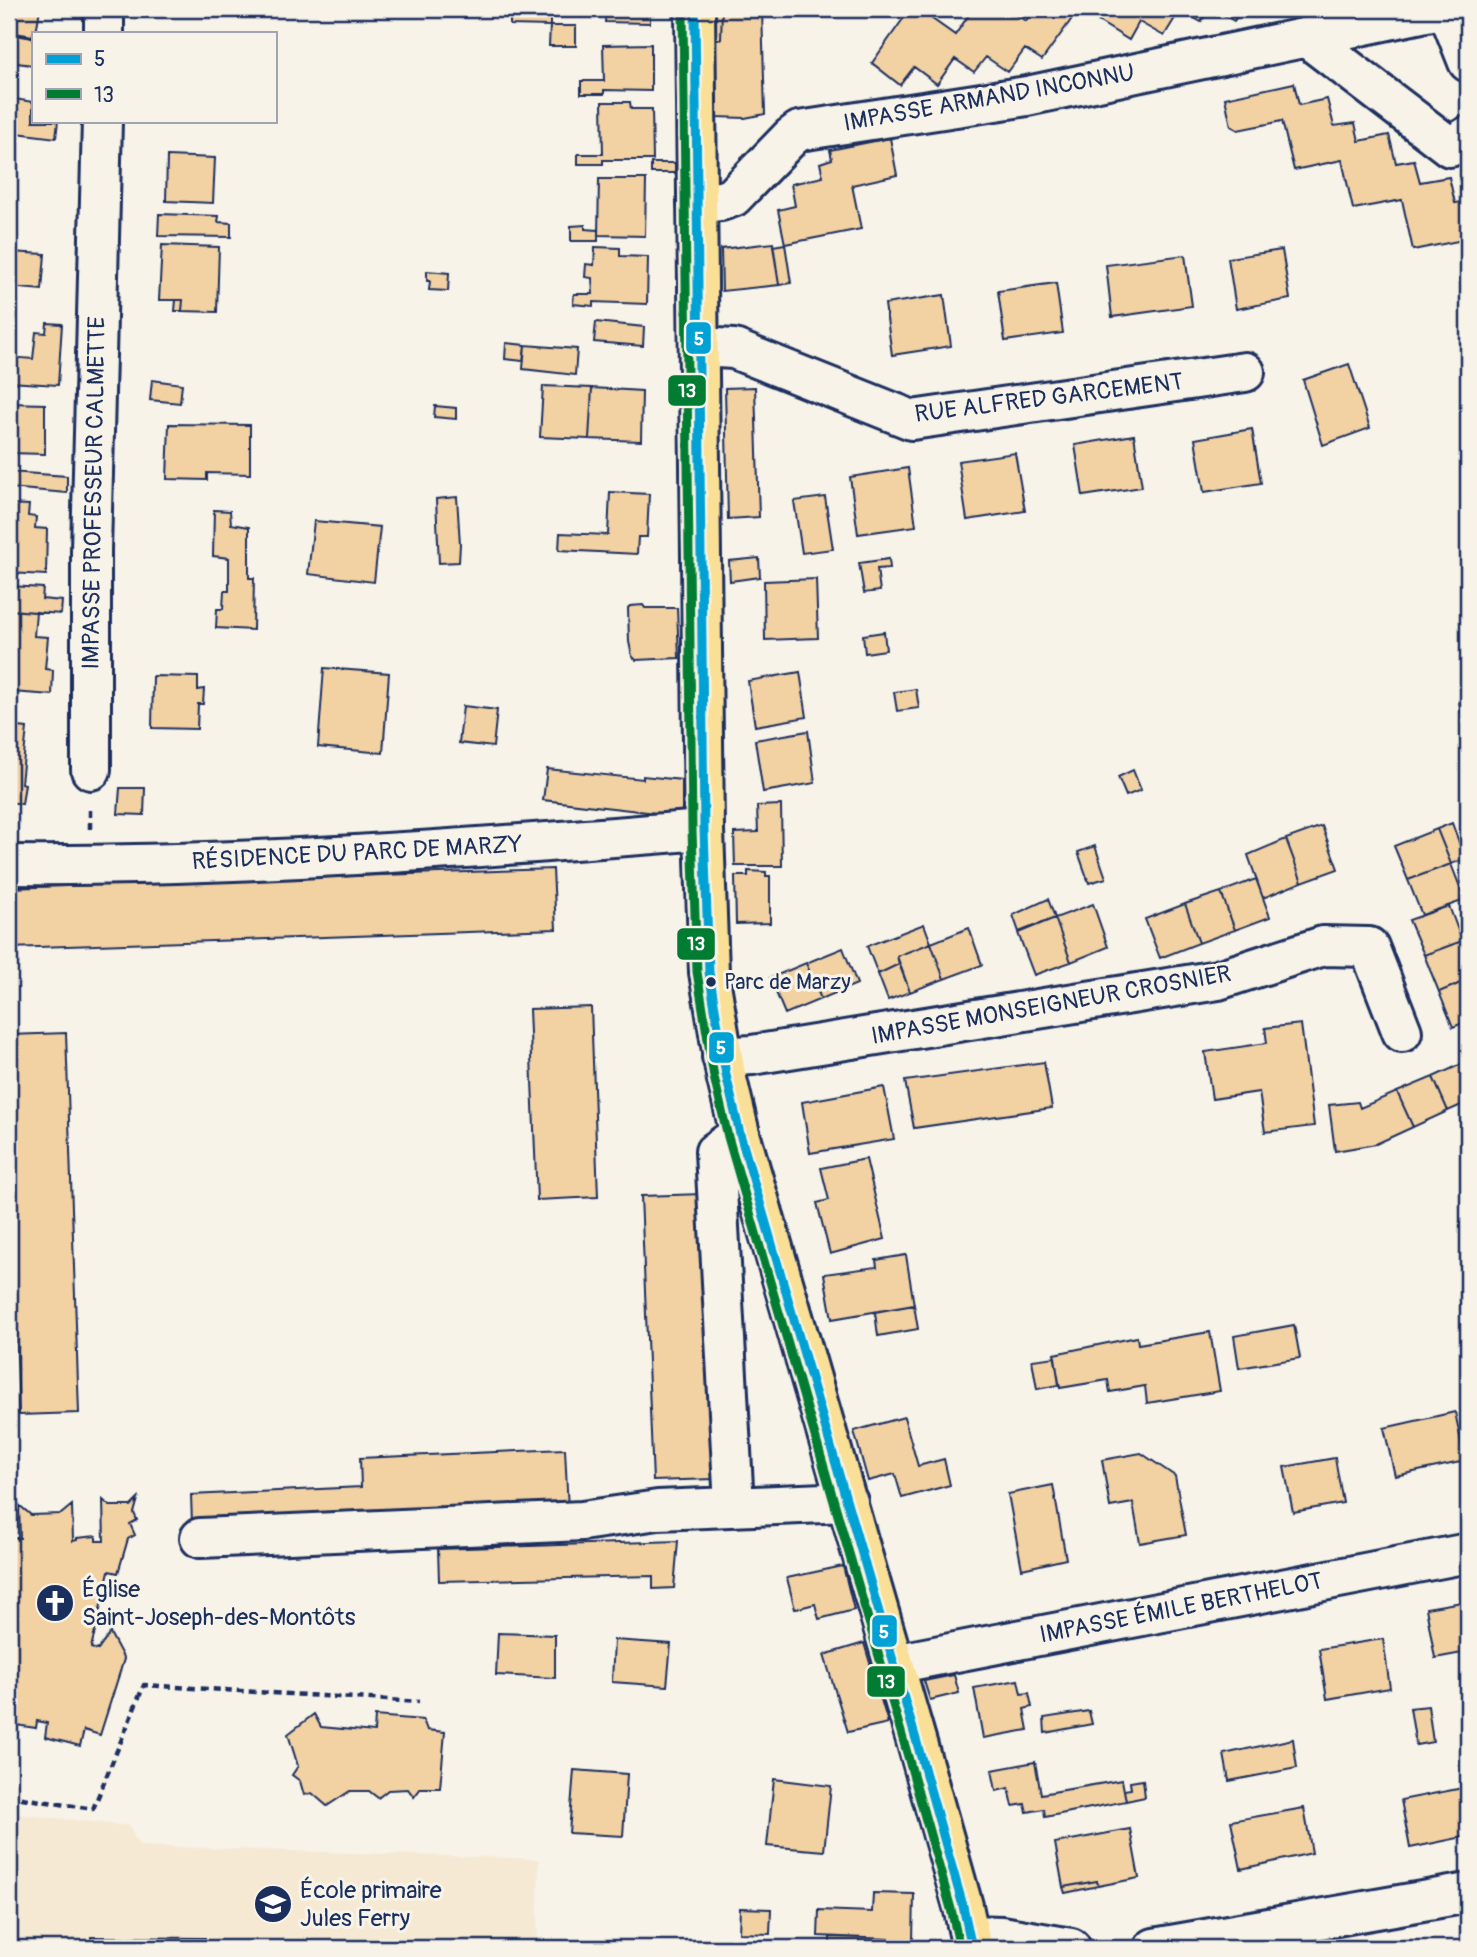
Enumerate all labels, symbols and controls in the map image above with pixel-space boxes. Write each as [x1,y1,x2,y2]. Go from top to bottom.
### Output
legend [32,32,276,122]
text: 5 [94,46,105,73]
street label: IMPASSE ARMAND INCONNU [841,58,1137,138]
text: 13 [94,82,114,109]
street label: IMPASSE PROFESSEUR CALMETTE [76,316,112,670]
line badge: 5 [685,321,712,355]
text: 5 [694,327,704,351]
street label: RUE ALFRED GARCEMENT [913,367,1185,429]
line badge: 13 [667,374,707,407]
text: 13 [678,379,696,403]
street label: RÉSIDENCE DU PARC DE MARZY [191,830,523,876]
line badge: 13 [676,927,716,961]
text: 13 [687,932,705,956]
street label: IMPASSE MONSEIGNEUR CROSNIER [869,959,1233,1051]
place label: Parc de Marzy [724,968,851,996]
marker: Parc de Marzy [704,975,718,989]
line badge: 5 [708,1031,735,1064]
text: 5 [716,1036,726,1060]
street label: IMPASSE ÉMILE BERTHELOT [1037,1566,1325,1650]
place label: Église Saint-Joseph-des-Montôts [82,1575,356,1632]
church icon: Église Saint-Joseph-des-Montôts [34,1582,76,1624]
line badge: 5 [871,1614,898,1648]
text: 5 [879,1620,889,1644]
line badge: 13 [866,1665,906,1698]
text: 13 [877,1670,895,1694]
place label: École primaire Jules Ferry [300,1876,442,1933]
school or university icon: École primaire Jules Ferry [252,1883,294,1925]

